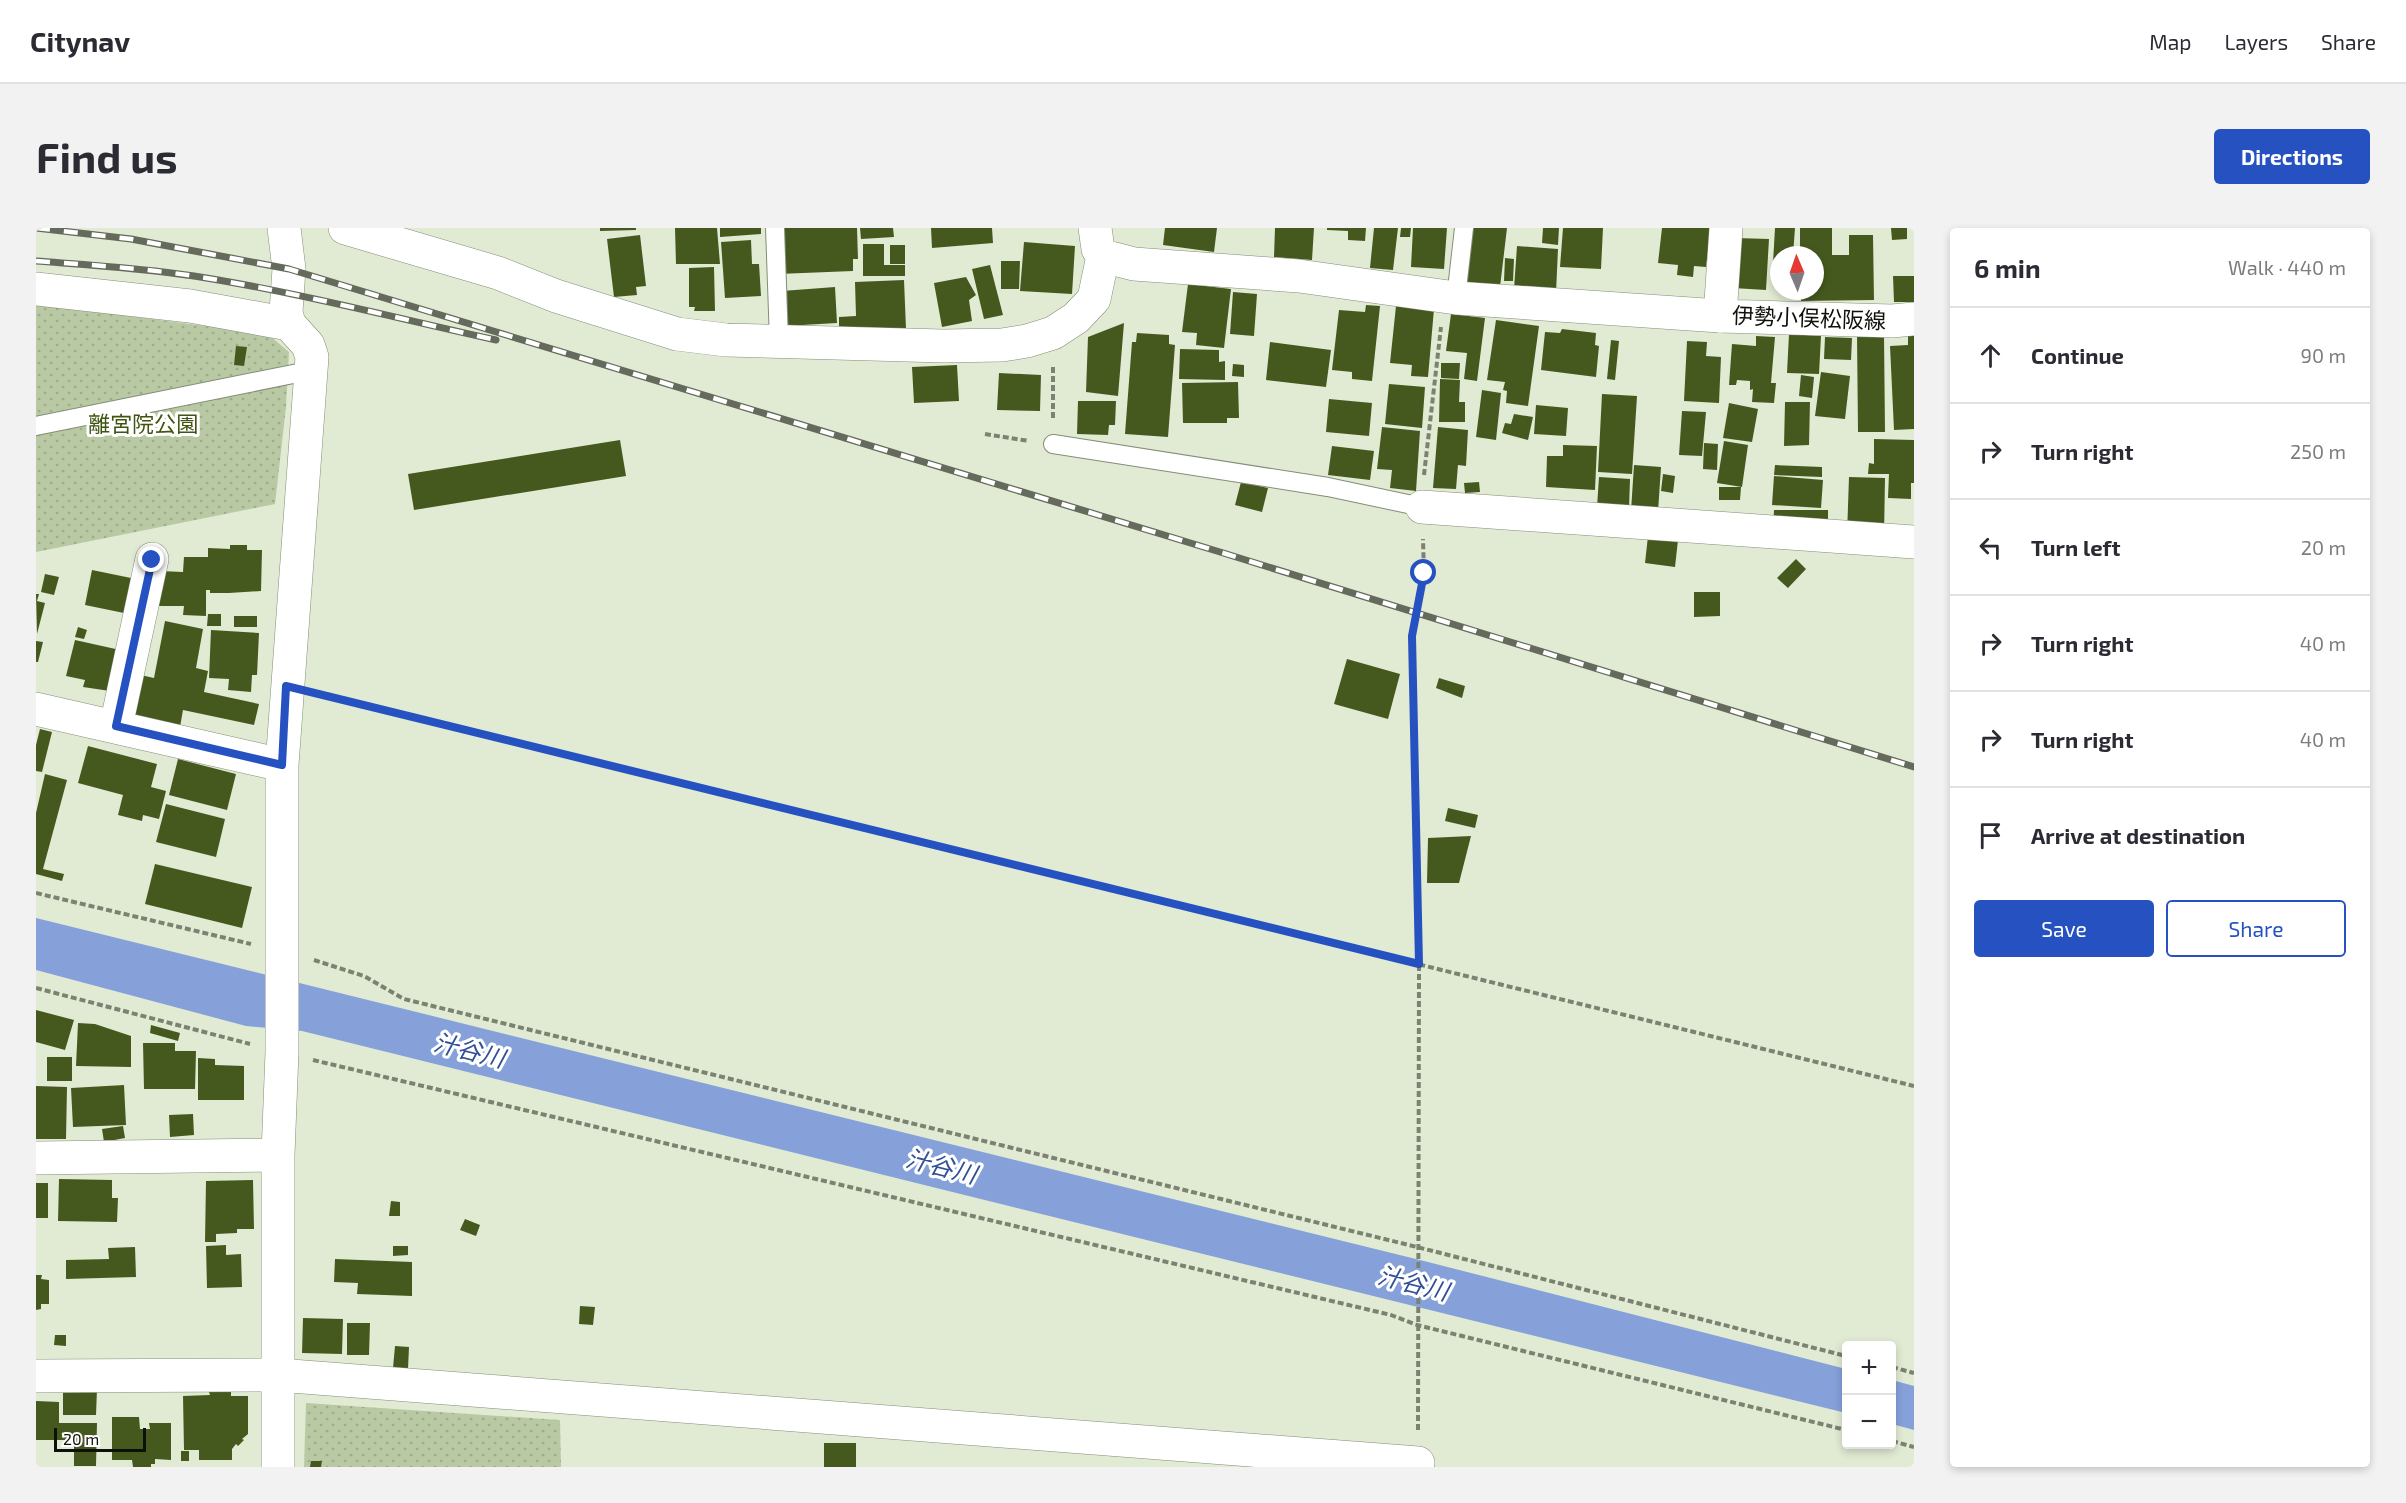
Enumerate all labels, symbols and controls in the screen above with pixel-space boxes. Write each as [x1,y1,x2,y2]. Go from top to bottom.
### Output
text: Citynav [30,24,130,58]
text: Map [2149,29,2191,54]
text: Layers [2224,29,2288,54]
text: Share [2321,29,2376,54]
button: Directions [2214,129,2370,184]
text: Find us [36,131,178,181]
north arrow [1770,246,1824,300]
text: 6 min [1974,252,2041,283]
text: Walk · 440 m [2228,255,2346,279]
street label: 伊勢小俣松阪線 [1732,301,1886,333]
icon: ahead [1974,339,2007,372]
text: Continue [2031,342,2124,368]
text: 90 m [2301,343,2346,367]
park label: 離宮院公園 [88,410,198,436]
icon: right [1974,435,2007,468]
text: Turn right [2031,438,2133,464]
text: 250 m [2290,439,2346,463]
icon: left [1974,531,2007,564]
text: Turn left [2031,534,2120,560]
text: 20 m [2301,535,2346,559]
route end [138,546,164,572]
route start [1410,559,1436,585]
icon: right [1974,627,2007,660]
text: Turn right [2031,630,2133,656]
text: 40 m [2300,631,2346,655]
icon: right [1974,723,2007,756]
text: Turn right [2031,726,2133,752]
text: 40 m [2300,727,2346,751]
icon: arrive [1974,819,2007,852]
text: Arrive at destination [2031,822,2245,848]
button: Save [1974,900,2154,957]
button: Share [2166,900,2346,957]
water label: 汁谷川 [431,1027,511,1073]
water label: 汁谷川 [903,1143,983,1189]
water label: 汁谷川 [1375,1260,1455,1306]
map controls [1842,1341,1896,1449]
button: + [1842,1341,1896,1395]
button: − [1842,1395,1896,1449]
scale bar [54,1425,146,1452]
text: 20 m [63,1429,99,1448]

